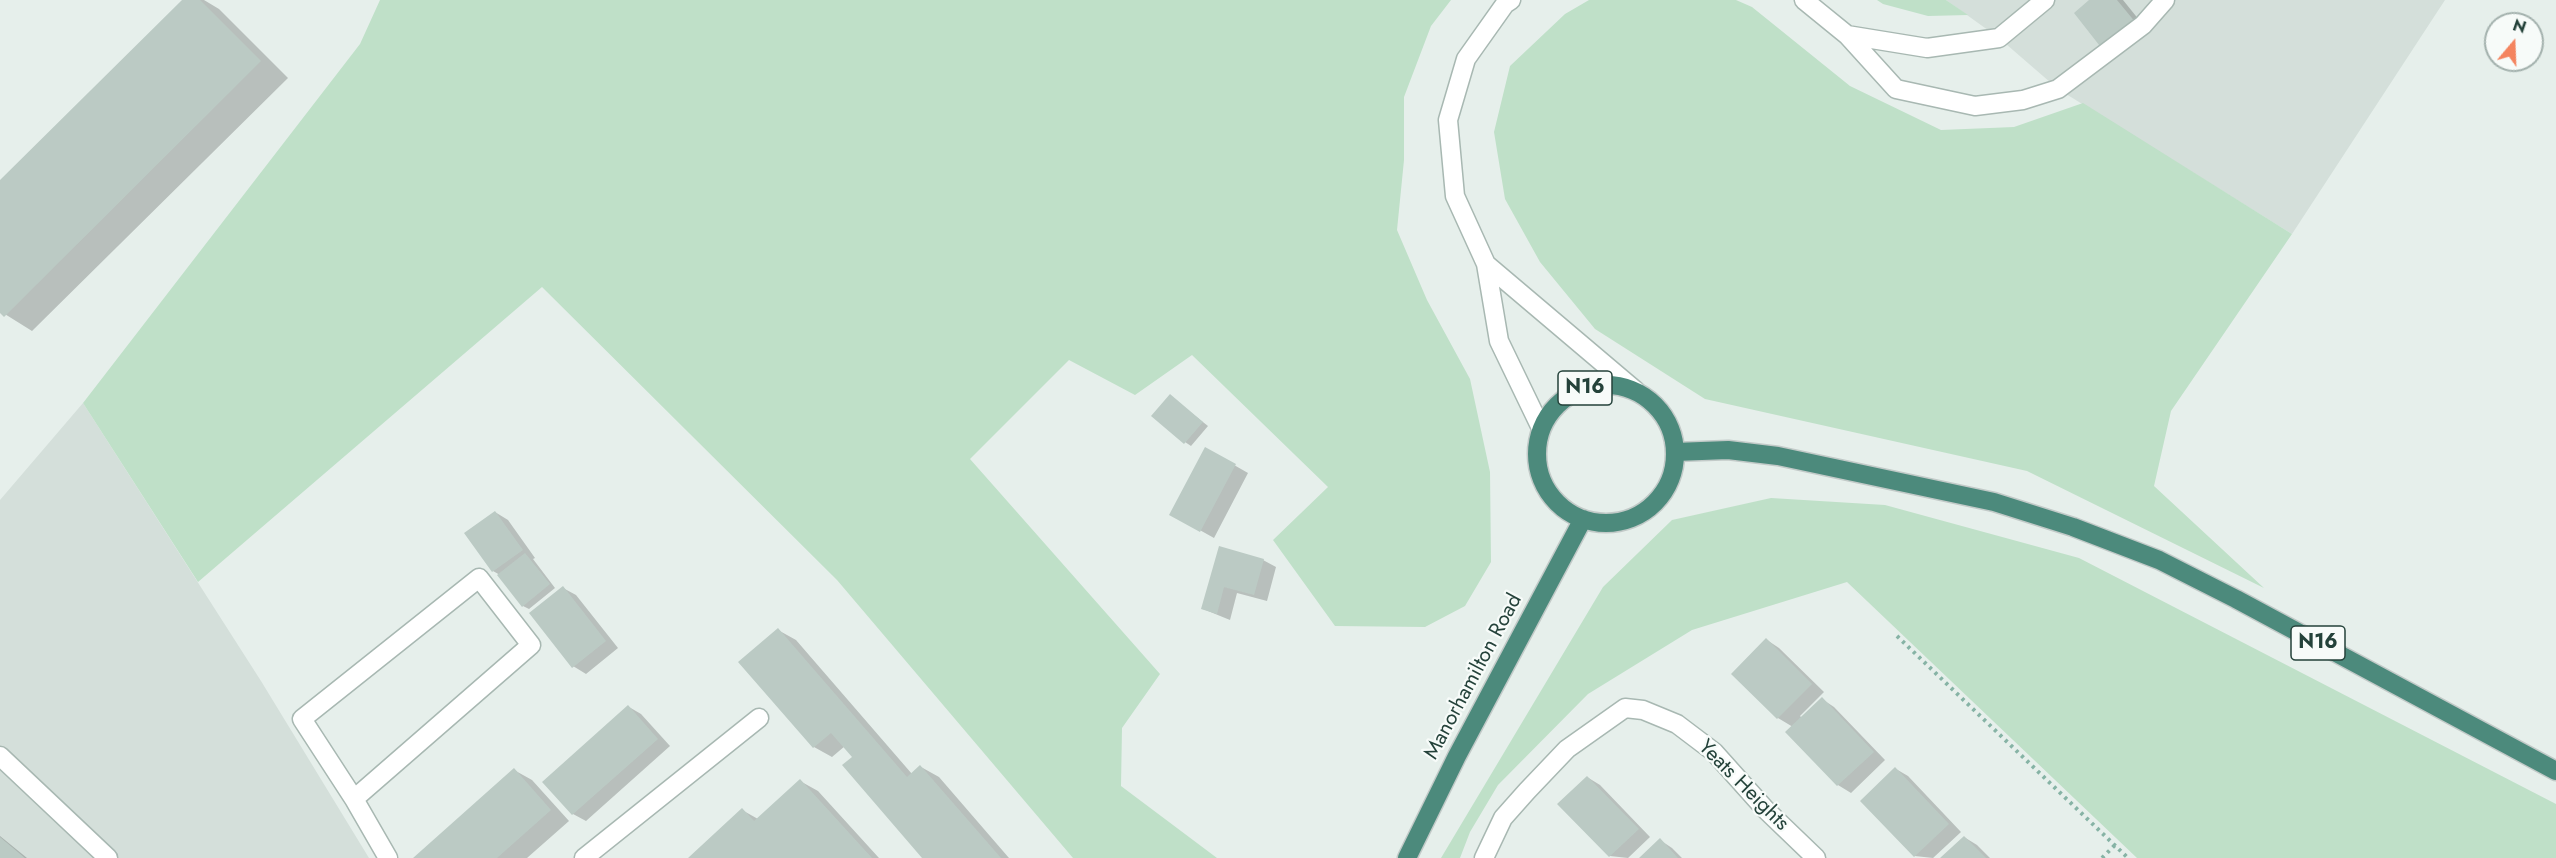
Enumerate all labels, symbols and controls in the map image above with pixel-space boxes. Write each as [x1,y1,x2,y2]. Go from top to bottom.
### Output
north arrow [2484,12,2544,72]
text: N [2510,13,2529,39]
road number: N16 [1558,371,1612,405]
street label: Manorhamilton Road [1420,590,1528,764]
road number: N16 [2291,626,2345,660]
street label: Yeats Heights [1692,735,1794,837]

